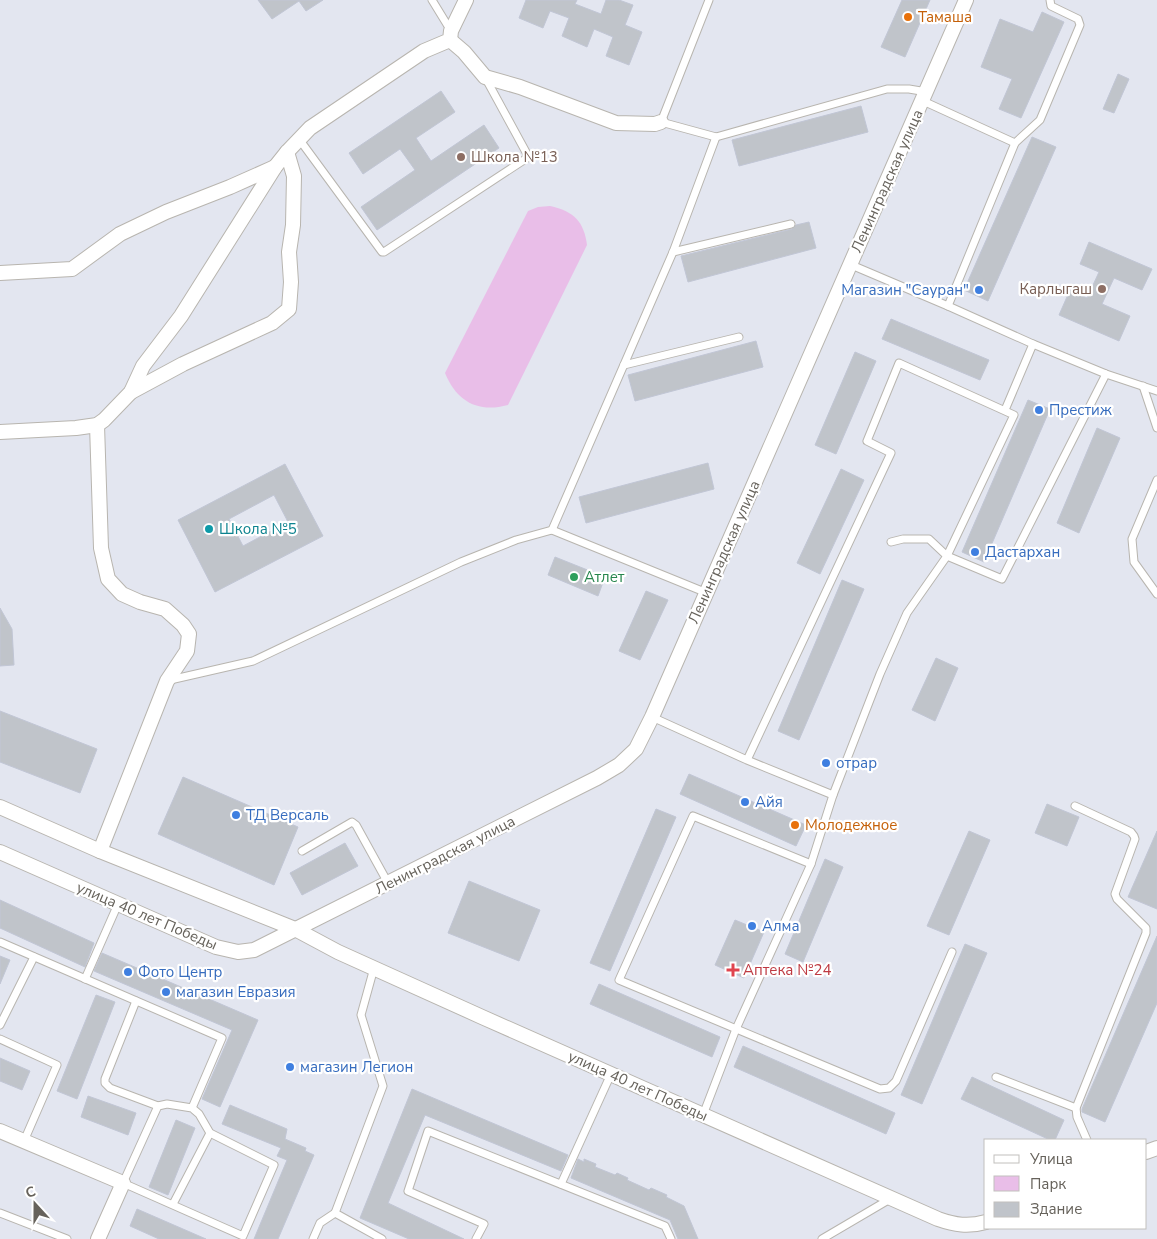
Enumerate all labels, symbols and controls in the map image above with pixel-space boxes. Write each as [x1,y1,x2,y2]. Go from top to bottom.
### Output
place label: Тамаша [918,7,972,27]
marker: Тамаша [902,11,914,23]
street label: Ленинградская улица [846,106,928,256]
place label: Школа №13 [471,147,558,167]
marker: Школа №13 [455,151,467,163]
place label: Карлыгаш [1019,279,1092,299]
place label: Магазин "Сауран" [841,280,969,300]
marker: Карлыгаш [1096,283,1108,295]
marker: Магазин "Сауран" [973,284,985,296]
place label: Престиж [1049,400,1112,420]
marker: Престиж [1033,404,1045,416]
street label: Ленинградская улица [683,477,765,627]
place label: Школа №5 [219,519,297,539]
marker: Школа №5 [203,523,215,535]
place label: Дастархан [985,542,1060,562]
marker: Дастархан [969,546,981,558]
place label: Атлет [584,567,625,587]
marker: Атлет [568,571,580,583]
place label: отрар [836,753,877,773]
marker: отрар [820,757,832,769]
place label: Айя [755,792,783,812]
marker: Айя [739,796,751,808]
place label: ТД Версаль [246,805,329,825]
marker: ТД Версаль [230,809,242,821]
street label: Ленинградская улица [371,811,519,899]
place label: Молодежное [805,815,897,835]
marker: Молодежное [789,819,801,831]
street label: улица 40 лет Победы [74,877,220,955]
place label: Алма [762,916,800,936]
marker: Алма [746,920,758,932]
place label: Аптека №24 [743,960,831,980]
place label: Фото Центр [138,962,223,982]
marker: Аптека №24 [727,964,739,976]
marker: Фото Центр [122,966,134,978]
place label: магазин Евразия [176,982,296,1002]
marker: магазин Евразия [160,986,172,998]
street label: улица 40 лет Победы [565,1046,711,1126]
place label: магазин Легион [300,1057,413,1077]
marker: магазин Легион [284,1061,296,1073]
legend [984,1139,1147,1229]
text: Улица [1029,1149,1073,1169]
text: Парк [1030,1174,1066,1194]
north arrow [10,1179,60,1229]
text: С [23,1182,39,1203]
text: Здание [1030,1199,1082,1219]

